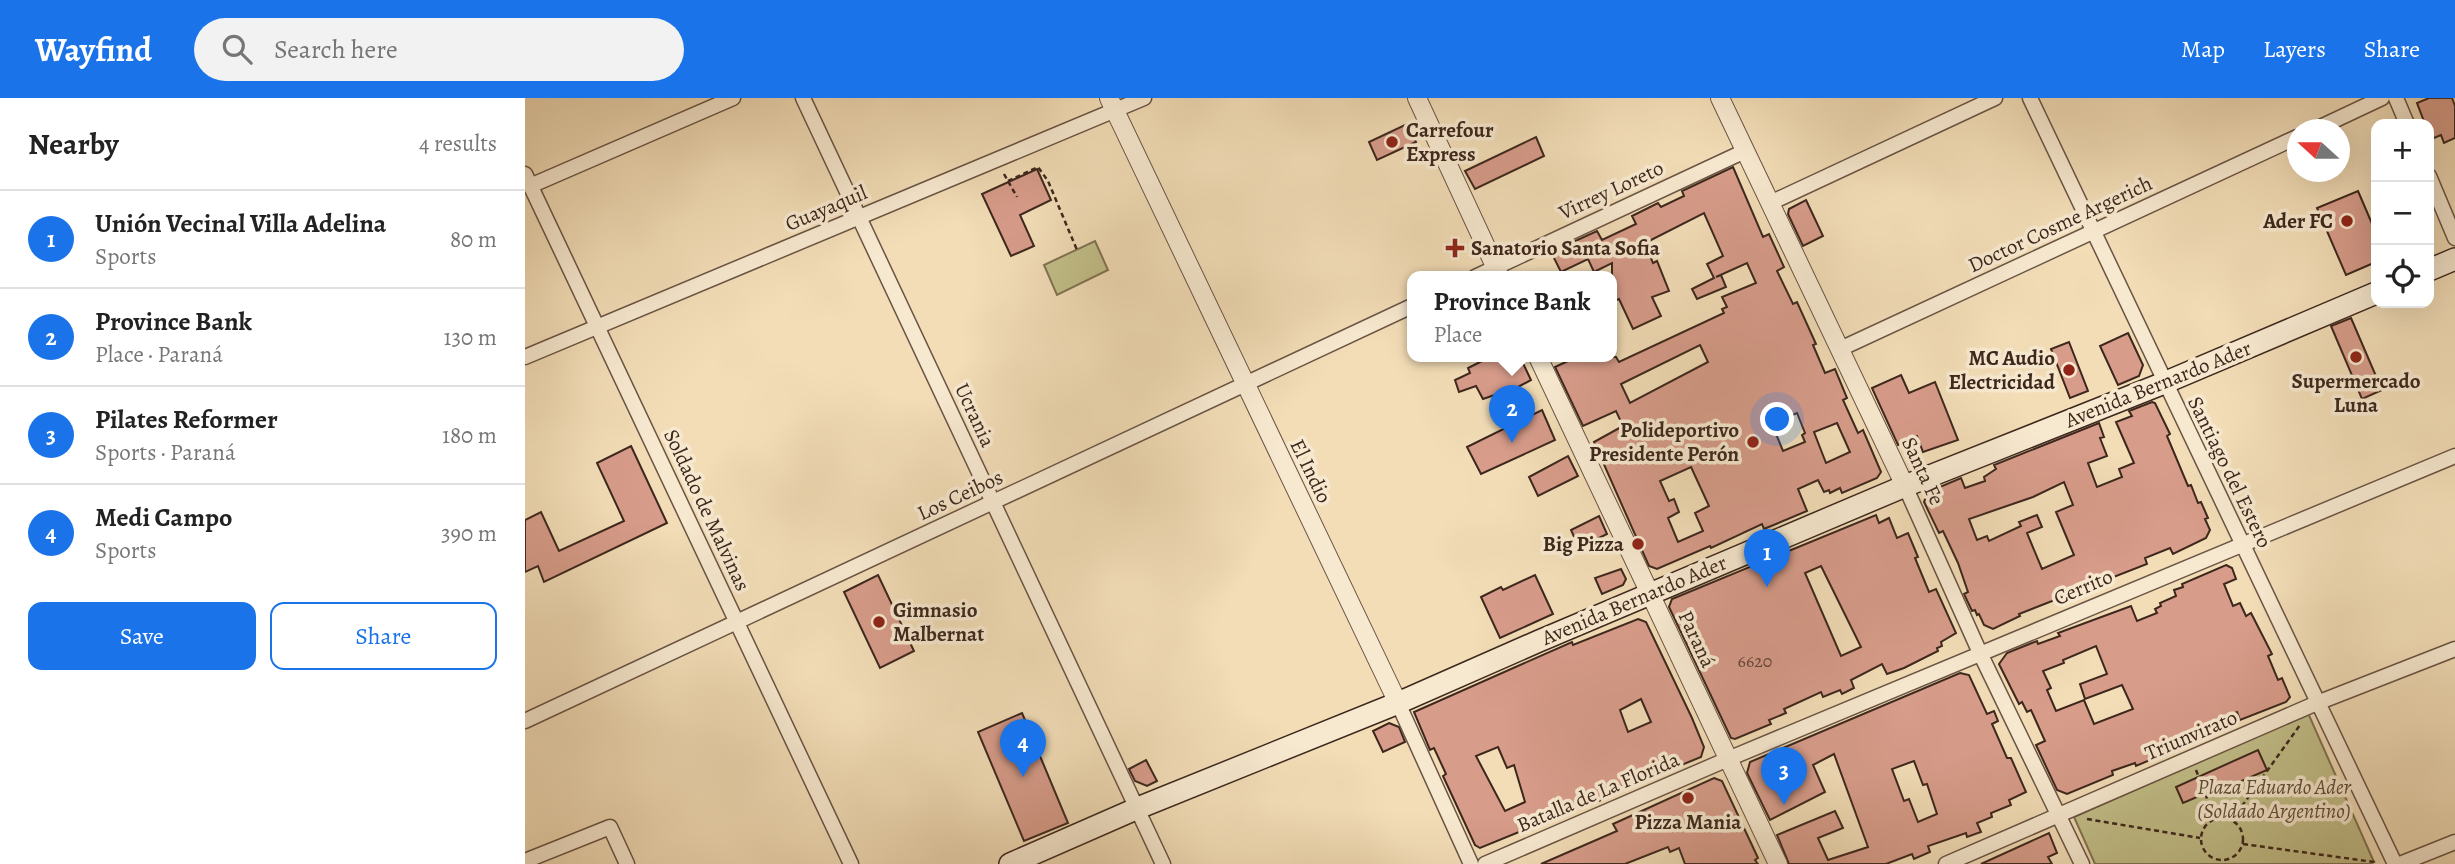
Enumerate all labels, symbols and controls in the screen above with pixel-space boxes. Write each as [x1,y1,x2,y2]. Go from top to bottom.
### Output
search box [194,18,684,81]
text: Wayfind [35,27,152,72]
icon: search [218,30,256,68]
text: Search here [274,32,398,67]
text: Map [2181,33,2225,65]
text: Layers [2263,33,2326,65]
text: Share [2364,33,2420,65]
place label: Carrefour Express [1406,116,1494,168]
north arrow [2287,119,2350,182]
map controls [2371,119,2434,308]
button: + [2371,119,2434,182]
text: Nearby [28,124,119,164]
text: 4 results [419,128,497,159]
marker: Carrefour Express [1384,134,1400,150]
street label: Virrey Loreto [1553,154,1668,227]
street label: Doctor Cosme Argerich [1963,169,2157,279]
street label: Guayaquil [781,178,871,238]
button: − [2371,182,2434,245]
text: Unión Vecinal Villa Adelina [95,206,386,241]
place label: Ader FC [2262,207,2333,235]
marker: Ader FC [2339,213,2355,229]
text: 1 [47,224,55,255]
text: 80 m [450,224,497,255]
place label: Sanatorio Santa Sofia [1471,234,1661,262]
marker: Sanatorio Santa Sofia [1445,238,1465,258]
text: Sports [95,241,156,272]
button: locate [2371,245,2434,308]
popup [1407,271,1617,362]
text: Province Bank [1433,284,1591,319]
text: Province Bank [95,304,252,339]
text: Place [1433,319,1482,350]
text: 2 [45,322,57,353]
text: 130 m [444,322,497,353]
street label: Avenida Bernardo Ader [2060,334,2255,435]
text: Place · Paraná [95,339,223,370]
place label: MC Audio Electricidad [1948,344,2056,396]
marker: Supermercado Luna [2348,349,2364,365]
marker: MC Audio Electricidad [2061,362,2077,378]
place label: Supermercado Luna [2291,367,2421,419]
street label: Ucrania [948,379,1002,452]
pin: 2 [1489,385,1535,443]
street label: Santiago del Estero [2181,392,2279,552]
text: Pilates Reformer [95,402,278,437]
your location [1760,402,1794,436]
place label: Polideportivo Presidente Perón [1589,416,1739,468]
text: 3 [46,420,56,451]
text: 180 m [442,420,497,451]
street label: Soldado de Malvinas [657,425,757,595]
street label: Santa Fe [1895,432,1951,510]
street label: El Indio [1283,434,1339,508]
marker: Polideportivo Presidente Perón [1745,434,1761,450]
text: Sports · Paraná [95,437,236,468]
street label: Los Ceibos [913,463,1007,527]
text: Medi Campo [95,500,232,535]
text: 4 [46,518,56,549]
text: 390 m [441,518,497,549]
pin: 1 [1744,529,1790,587]
place label: Big Pizza [1543,530,1625,558]
text: Sports [95,535,156,566]
marker: Big Pizza [1630,536,1646,552]
street label: Avenida Bernardo Ader [1536,548,1731,652]
street label: Cerrito [2049,562,2117,612]
place label: Gimnasio Malbernat [893,596,984,648]
button: Save [28,602,256,670]
button: Share [270,602,497,670]
street label: Paraná [1672,606,1722,672]
marker: Gimnasio Malbernat [871,614,887,630]
house number: 6620 [1738,649,1772,673]
street label: Triunvirato [2141,703,2241,767]
pin: 4 [1000,719,1046,777]
street label: Batalla de La Florida [1512,745,1684,839]
pin: 3 [1761,747,1807,805]
park label: Plaza Eduardo Ader (Soldado Argentino) [2197,773,2351,825]
marker: Pizza Mania [1680,790,1696,806]
place label: Pizza Mania [1635,808,1742,836]

